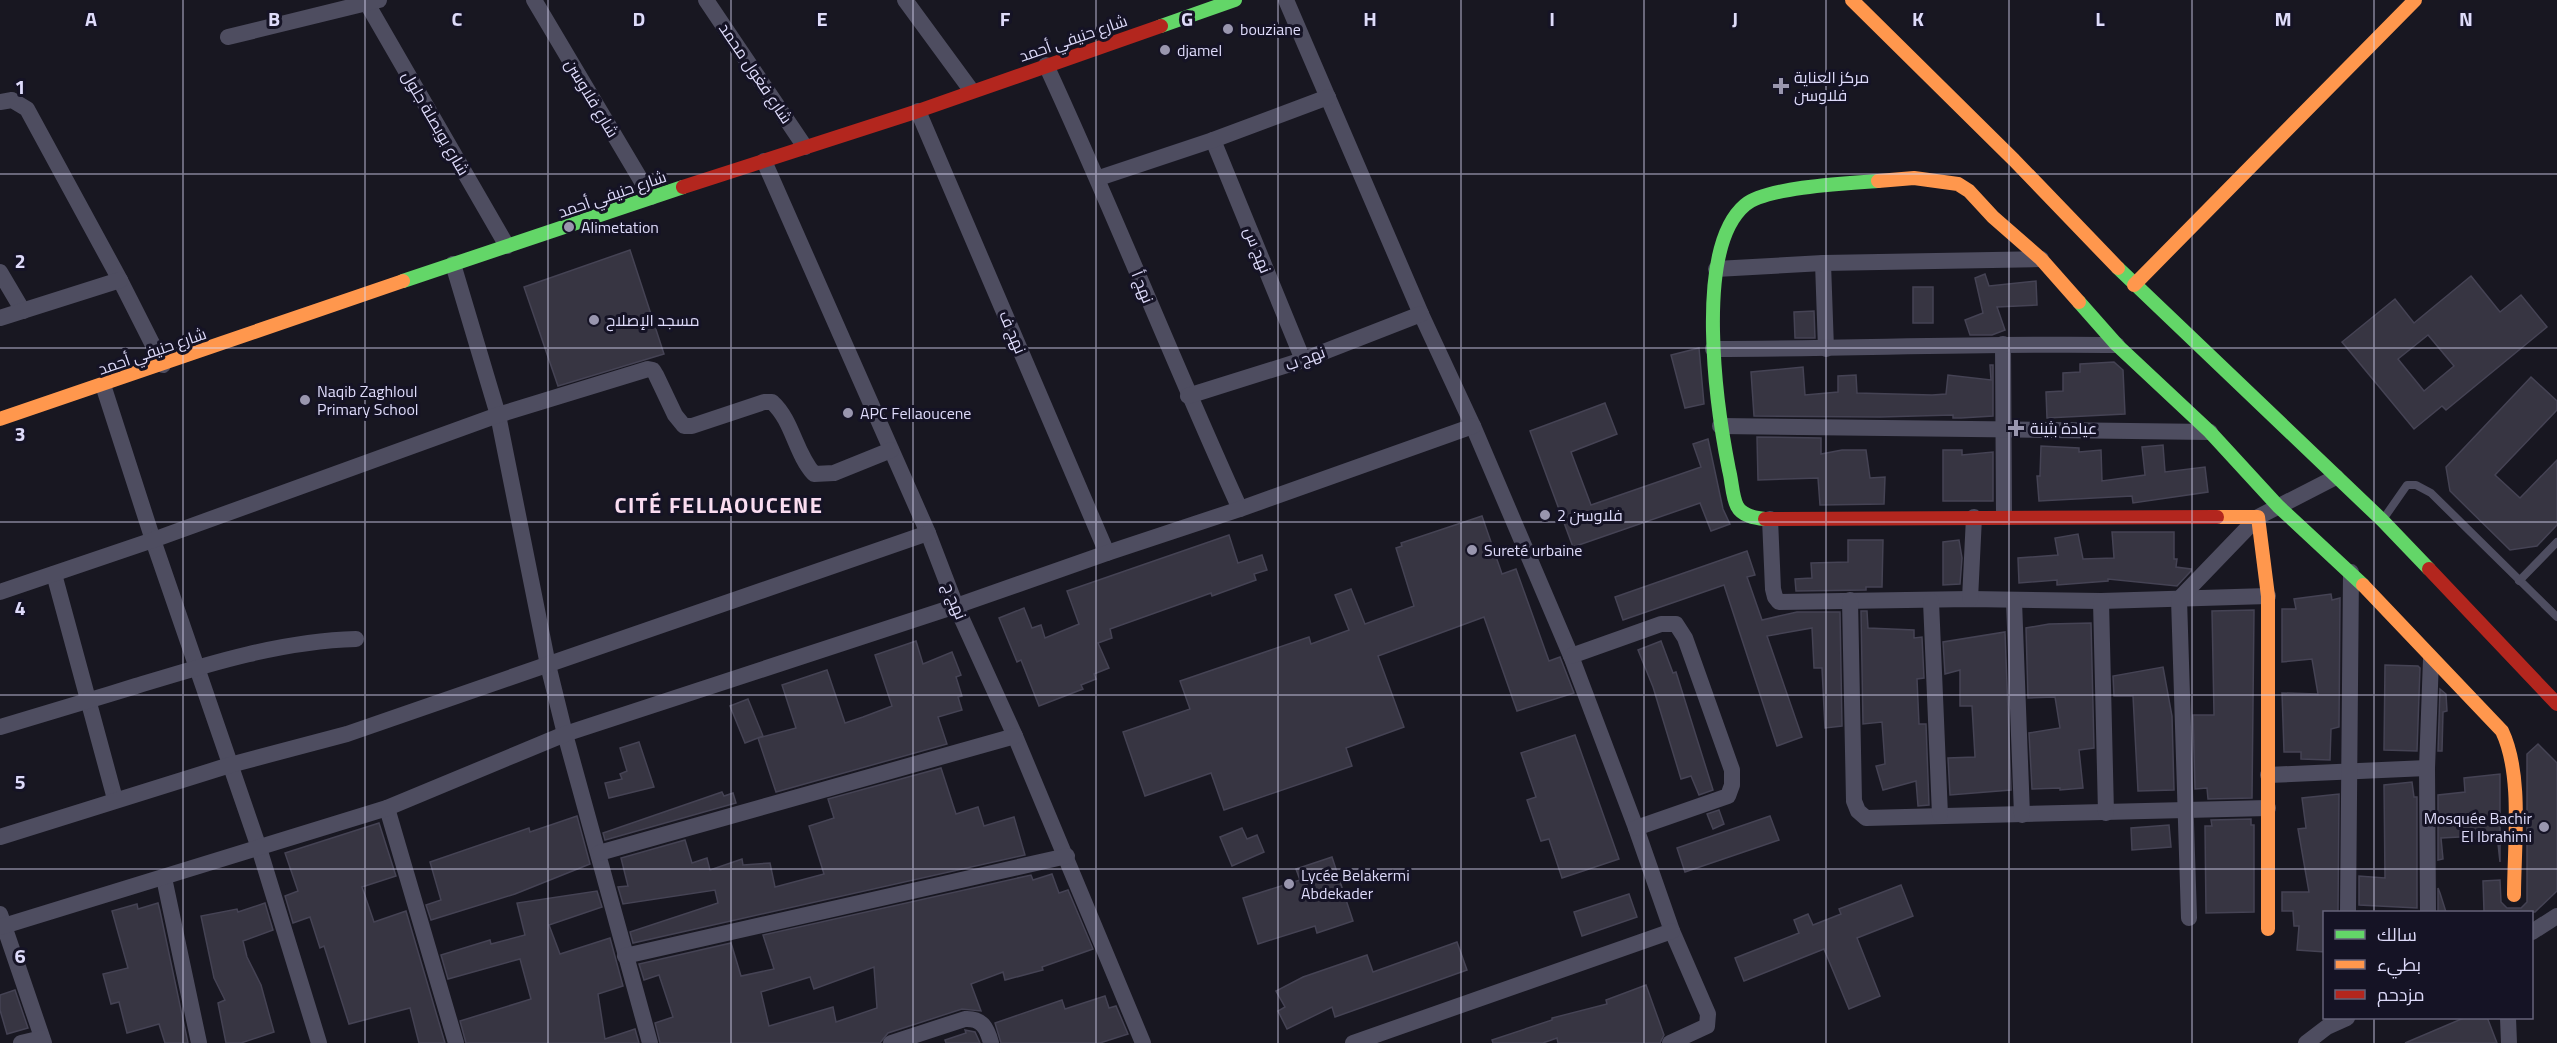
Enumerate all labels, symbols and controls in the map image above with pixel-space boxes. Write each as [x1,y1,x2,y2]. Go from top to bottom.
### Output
text: A [85,3,97,34]
text: B [268,3,280,34]
text: C [452,3,463,34]
text: D [633,3,645,34]
text: E [816,3,828,34]
text: F [1000,3,1011,34]
text: G [1181,3,1193,34]
text: H [1363,3,1377,34]
text: I [1549,3,1555,34]
text: J [1732,3,1738,34]
text: K [1912,3,1924,34]
text: L [2095,3,2105,34]
text: M [2274,3,2292,34]
text: N [2459,3,2473,34]
street label: شارع حنيفي أحمد [1016,8,1131,70]
place label: bouziane [1240,17,1301,41]
street label: شارع فغول محمد [713,18,799,128]
marker: bouziane [1221,22,1235,36]
place label: djamel [1177,38,1222,62]
marker: djamel [1158,43,1172,57]
street label: شارع فلاوسن [559,54,625,142]
place label: مركز العناية فلاوسن [1794,65,1869,107]
street label: شارع بوبصلة جلول [396,66,476,180]
text: 1 [14,71,26,102]
marker: مركز العناية فلاوسن [1772,77,1790,95]
street label: شارع حنيفي أحمد [555,164,670,226]
place label: Alimetation [581,215,659,239]
marker: Alimetation [562,220,576,234]
street label: نهج س [1238,223,1278,277]
text: 2 [14,245,26,276]
street label: نهج أ [1126,267,1160,307]
street label: نهج ف [993,307,1033,357]
place label: مسجد اﻹصلاح [606,308,700,332]
marker: مسجد اﻹصلاح [587,313,601,327]
street label: شارع حنيفي أحمد [95,321,210,383]
street label: نهج ب [1282,340,1328,376]
place label: Naqib Zaghloul Primary School [317,379,419,421]
marker: Naqib Zaghloul Primary School [298,393,312,407]
place label: APC Fellaoucene [860,401,971,425]
marker: APC Fellaoucene [841,406,855,420]
place label: عيادة بثينة [2030,416,2097,440]
text: 3 [14,418,26,449]
marker: عيادة بثينة [2007,419,2025,437]
district label: CITÉ FELLAOUCENE [615,488,823,522]
place label: فلاوسن 2 [1557,503,1623,527]
marker: فلاوسن 2 [1538,508,1552,522]
place label: Sureté urbaine [1484,538,1582,562]
marker: Sureté urbaine [1465,543,1479,557]
street label: نهج ج [937,579,973,623]
text: 4 [14,592,26,623]
text: 5 [14,766,26,797]
place label: Mosquée Bachir El Ibrahimi [2424,806,2532,848]
marker: Mosquée Bachir El Ibrahimi [2537,820,2551,834]
place label: Lycée Belakermi Abdekader [1301,863,1410,905]
marker: Lycée Belakermi Abdekader [1282,877,1296,891]
legend [2323,911,2533,1019]
text: سالك [2377,921,2417,948]
text: 6 [14,940,26,971]
text: بطيء [2377,951,2421,979]
text: مزدحم [2377,981,2425,1008]

